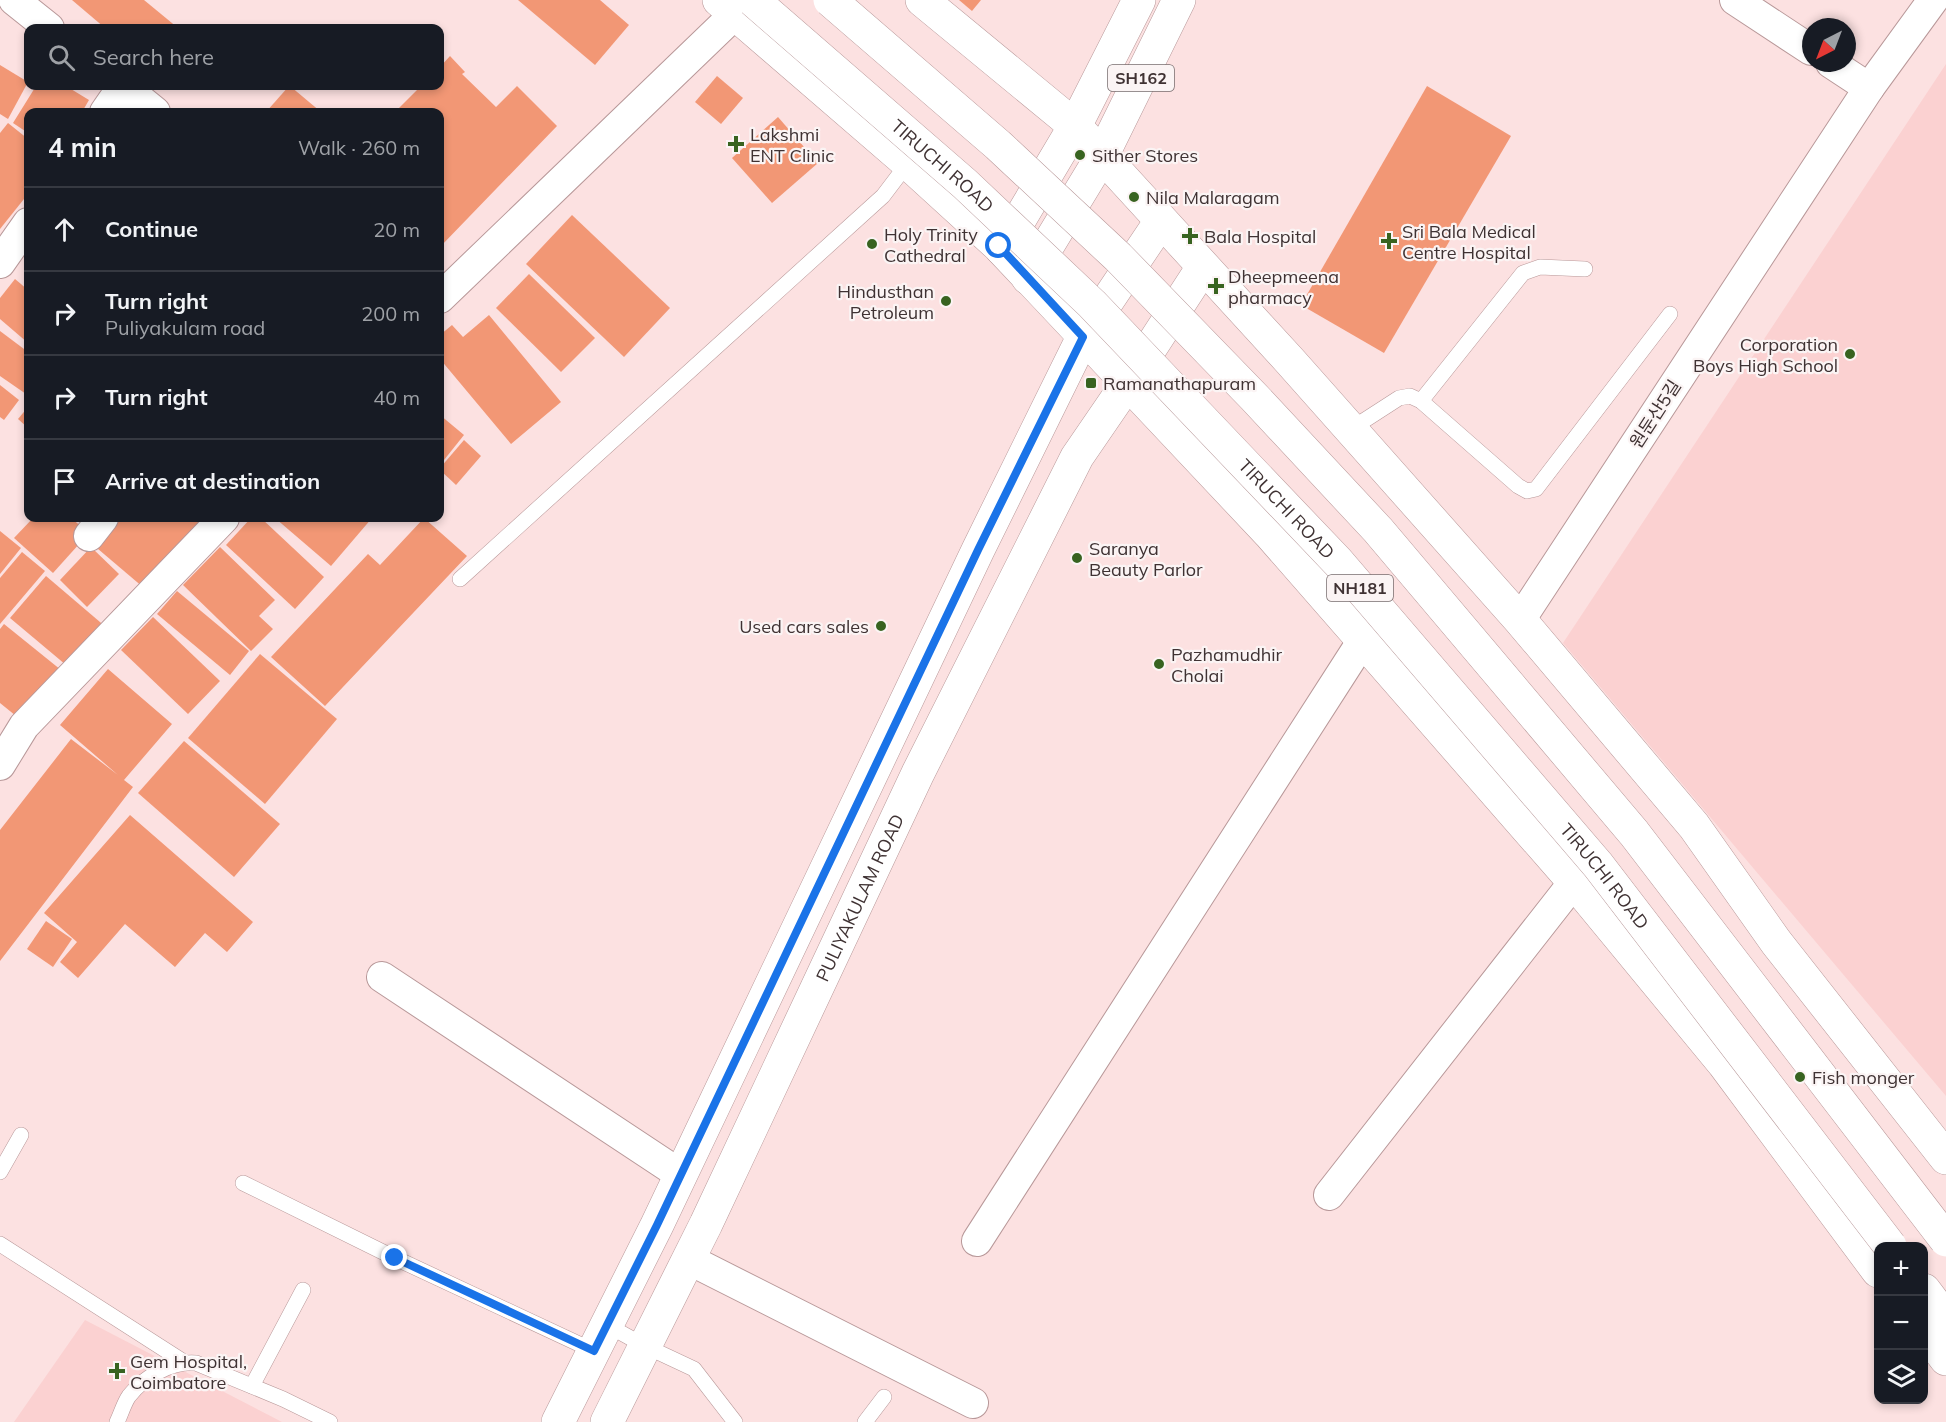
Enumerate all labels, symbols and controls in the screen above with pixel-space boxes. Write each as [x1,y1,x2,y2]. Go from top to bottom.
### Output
north arrow [1802,18,1856,72]
search box [24,24,444,90]
icon: search [45,41,78,74]
text: Search here [93,43,214,71]
road number: SH162 [1108,65,1174,91]
street label: TIRUCHI ROAD [887,114,999,217]
place label: Lakshmi ENT Clinic [750,123,834,167]
text: 4 min [48,131,117,164]
text: Walk · 260 m [298,135,420,160]
marker: Lakshmi ENT Clinic [727,135,745,153]
place label: Sither Stores [1092,144,1198,167]
marker: Sither Stores [1073,148,1087,162]
place label: Nila Malaragam [1146,186,1280,209]
marker: Nila Malaragam [1127,190,1141,204]
icon: ahead [48,213,81,246]
text: Continue [105,215,198,243]
text: 20 m [373,217,420,242]
place label: Sri Bala Medical Centre Hospital [1402,220,1536,264]
place label: Holy Trinity Cathedral [884,223,978,267]
place label: Bala Hospital [1204,225,1316,248]
marker: Bala Hospital [1181,227,1199,245]
route start [985,232,1011,258]
marker: Sri Bala Medical Centre Hospital [1380,232,1398,250]
marker: Holy Trinity Cathedral [865,237,879,251]
place label: Dheepmeena pharmacy [1228,265,1339,309]
marker: Dheepmeena pharmacy [1209,279,1223,293]
place label: Hindusthan Petroleum [837,280,934,324]
text: Turn right [105,287,208,315]
marker: Hindusthan Petroleum [939,294,953,308]
icon: right [48,297,81,330]
text: 200 m [361,301,420,326]
text: Puliyakulam road [105,315,265,340]
place label: Corporation Boys High School [1693,333,1838,377]
marker: Corporation Boys High School [1843,347,1857,361]
place label: Ramanathapuram [1103,372,1256,395]
street label: 원둔산5길 [1624,375,1686,453]
marker: Ramanathapuram [1084,376,1098,390]
icon: right [48,381,81,414]
text: Turn right [105,383,208,411]
text: 40 m [373,385,420,410]
street label: TIRUCHI ROAD [1234,454,1340,563]
icon: arrive [48,465,81,498]
text: Arrive at destination [105,467,320,495]
place label: Saranya Beauty Parlor [1089,537,1203,581]
marker: Saranya Beauty Parlor [1070,551,1084,565]
road number: NH181 [1327,575,1393,601]
place label: Used cars sales [739,615,869,638]
marker: Used cars sales [874,619,888,633]
place label: Pazhamudhir Cholai [1171,643,1283,687]
marker: Pazhamudhir Cholai [1152,657,1166,671]
street label: PULIYAKULAM ROAD [810,810,909,985]
street label: TIRUCHI ROAD [1555,818,1654,934]
place label: Fish monger [1812,1066,1915,1089]
marker: Fish monger [1793,1070,1807,1084]
map controls [1874,1242,1928,1404]
button: + [1874,1242,1928,1296]
route end [381,1244,407,1270]
button: − [1874,1296,1928,1350]
place label: Gem Hospital, Coimbatore [130,1350,247,1394]
button: layers [1874,1350,1928,1404]
marker: Gem Hospital, Coimbatore [108,1362,126,1380]

